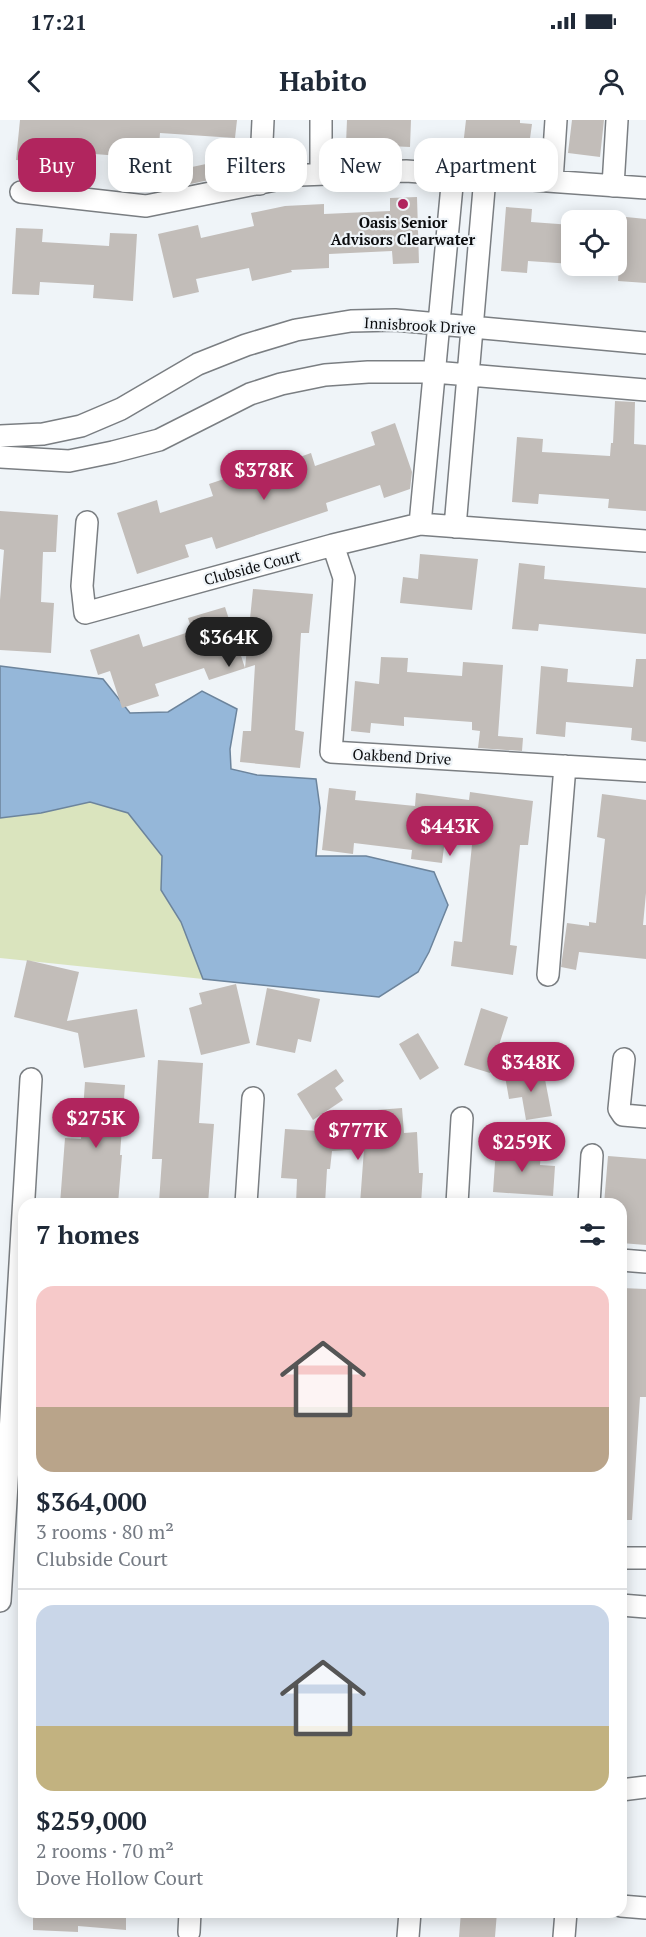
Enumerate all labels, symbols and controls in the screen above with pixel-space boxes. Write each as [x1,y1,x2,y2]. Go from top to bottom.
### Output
text: 17:21 [30,7,87,36]
text: Habito [279,63,367,99]
icon: back [18,65,51,98]
icon: person [595,65,628,98]
chip: Buy [18,138,96,192]
chip: Rent [108,138,193,192]
chip: Filters [205,138,307,192]
chip: New [319,138,402,192]
chip: Apartment [414,138,558,192]
marker: Oasis Senior Advisors Clearwater [396,197,410,211]
map controls [561,210,627,276]
button: locate [561,210,627,276]
place label: Oasis Senior Advisors Clearwater [331,212,476,249]
street label: Innisbrook Drive [364,312,476,338]
pin: $378K [222,450,306,501]
text: $378K [234,456,294,483]
street label: Clubside Court [202,544,303,589]
pin: $364K [187,617,271,668]
text: $364K [199,623,259,650]
street label: Oakbend Drive [352,743,452,769]
pin: $443K [408,806,492,857]
text: $443K [420,812,480,839]
pin: $348K [489,1042,573,1093]
text: $348K [501,1048,561,1075]
pin: $275K [54,1098,138,1149]
text: $275K [66,1104,126,1131]
pin: $777K [316,1110,400,1161]
text: $777K [328,1116,388,1143]
pin: $259K [480,1122,564,1173]
text: $259K [492,1128,552,1155]
text: 7 homes [36,1217,140,1251]
icon: filters [576,1218,609,1251]
icon: home [269,1325,377,1433]
text: $364,000 [36,1484,147,1518]
text: 3 rooms · 80 m² [36,1518,174,1545]
text: Clubside Court [36,1545,168,1572]
icon: home [269,1644,377,1752]
text: $259,000 [36,1803,147,1837]
text: 2 rooms · 70 m² [36,1837,174,1864]
text: Dove Hollow Court [36,1864,204,1891]

